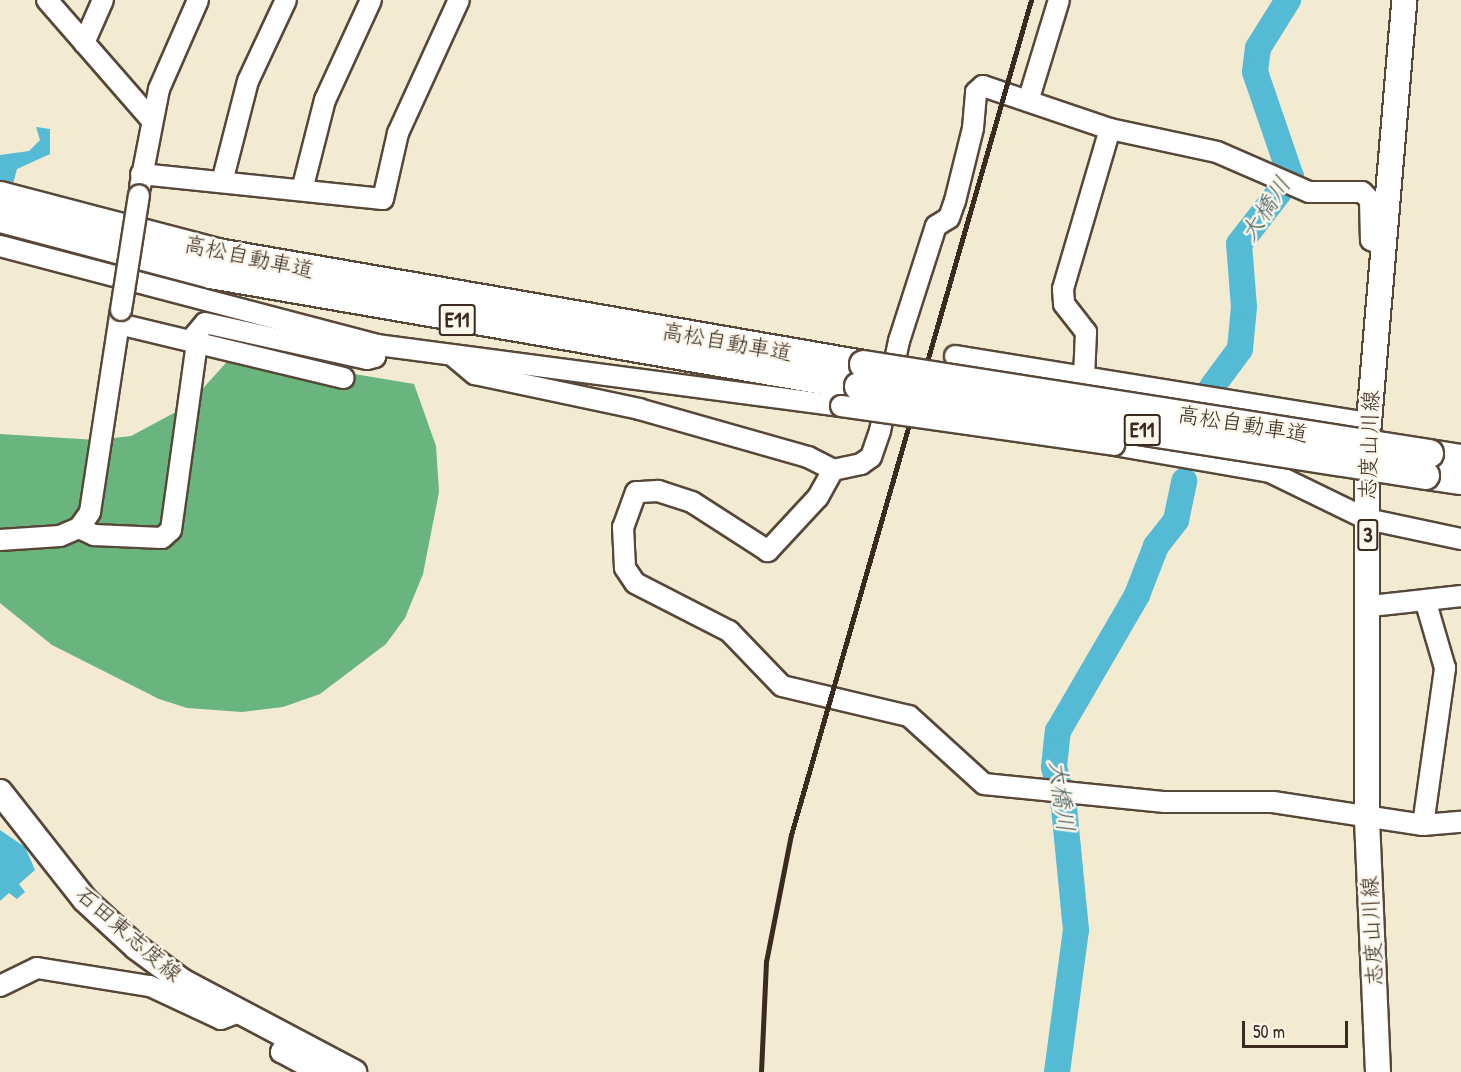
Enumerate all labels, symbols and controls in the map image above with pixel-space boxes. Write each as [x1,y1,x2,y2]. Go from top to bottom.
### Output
water label: 大橋川 [1233,171,1297,247]
street label: 高松自動車道 [182,230,316,284]
road number: E11 [438,302,476,338]
street label: 高松自動車道 [660,318,794,366]
street label: 志度山川線 [1354,390,1384,500]
street label: 高松自動車道 [1176,401,1310,447]
road number: E11 [1122,412,1162,448]
road number: 3 [1356,517,1380,553]
water label: 大橋川 [1043,759,1081,833]
street label: 志度山川線 [1356,875,1388,987]
street label: 石田東志度線 [71,881,187,987]
scale bar [1245,1009,1352,1047]
text: 50 m [1253,1019,1285,1044]

